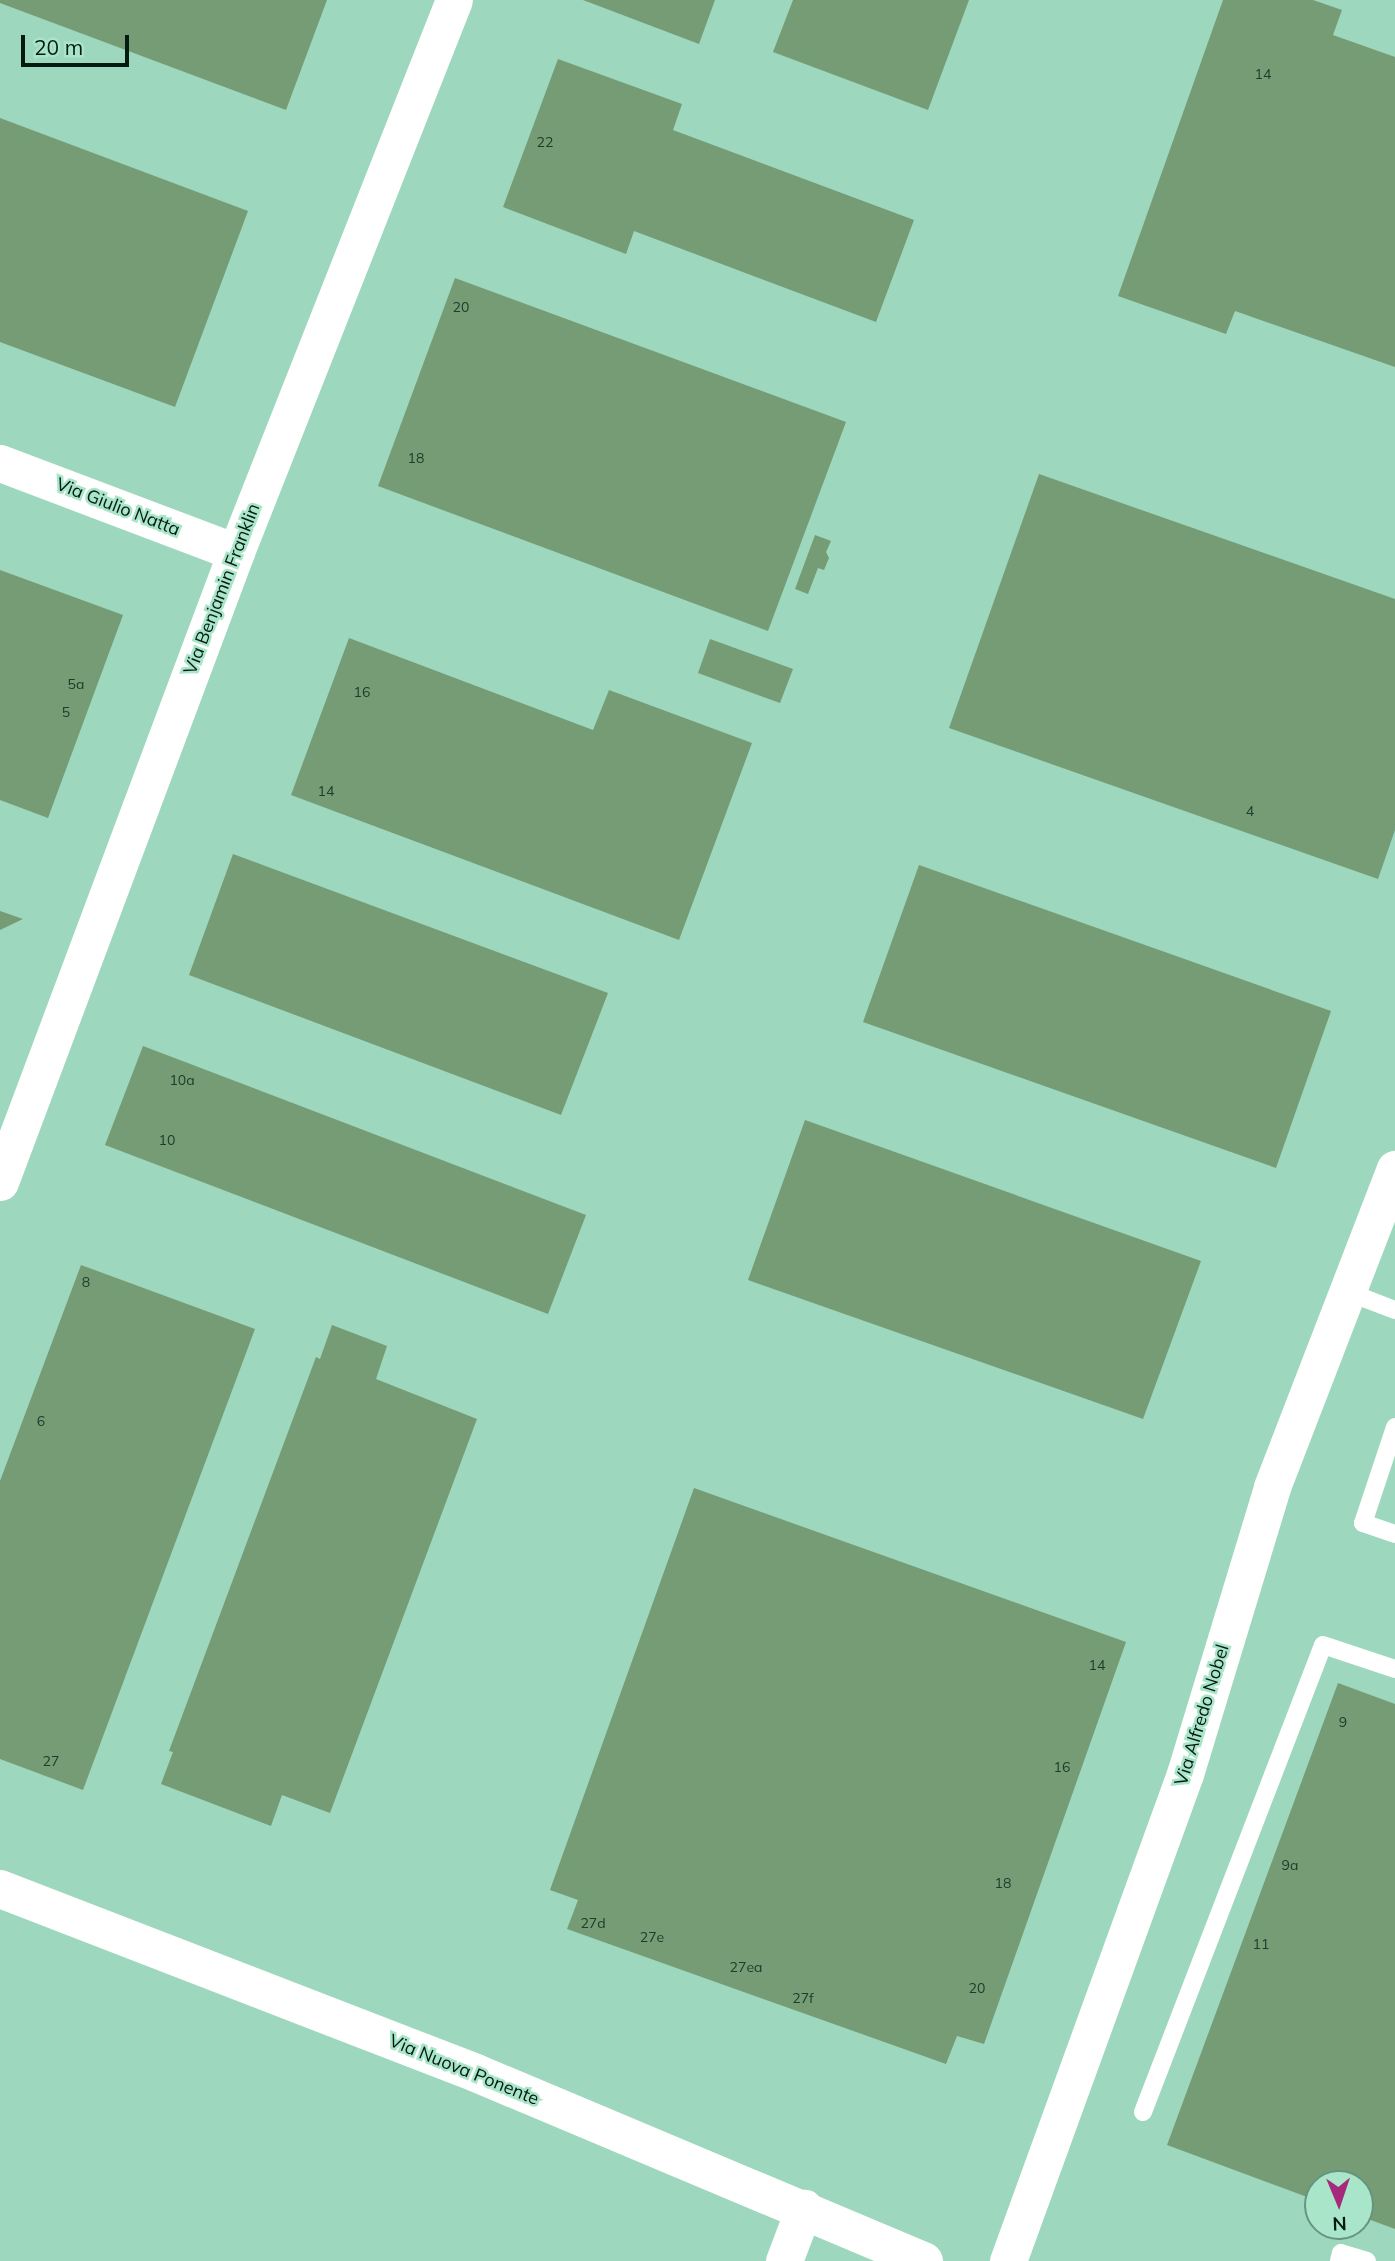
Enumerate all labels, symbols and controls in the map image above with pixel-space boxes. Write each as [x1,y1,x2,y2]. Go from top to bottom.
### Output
scale bar [24,21,133,65]
text: 20 m [34,34,83,60]
house number: 14 [1255,66,1271,82]
house number: 22 [537,134,553,150]
house number: 20 [453,299,469,315]
house number: 18 [408,450,424,466]
street label: Via Giulio Natta [53,473,183,541]
street label: Via Benjamin Franklin [179,500,265,678]
house number: 5a [68,676,84,692]
house number: 16 [354,684,370,700]
house number: 5 [62,704,70,720]
house number: 14 [318,783,334,799]
house number: 4 [1246,803,1254,819]
house number: 10a [169,1072,195,1088]
house number: 10 [159,1132,175,1148]
house number: 8 [82,1274,90,1290]
house number: 6 [37,1413,45,1429]
street label: Via Alfredo Nobel [1170,1642,1234,1788]
house number: 14 [1089,1657,1105,1673]
house number: 9 [1339,1714,1347,1730]
house number: 27 [43,1753,59,1769]
house number: 16 [1054,1759,1070,1775]
house number: 9a [1282,1857,1298,1873]
house number: 18 [995,1875,1011,1891]
house number: 27d [580,1915,606,1931]
house number: 27e [640,1929,664,1945]
house number: 11 [1253,1936,1269,1952]
house number: 27ea [730,1959,762,1975]
house number: 20 [969,1980,985,1996]
house number: 27f [792,1990,814,2006]
street label: Via Nuova Ponente [386,2030,542,2110]
north arrow [1304,2170,1374,2240]
text: N [1332,2212,1347,2236]

